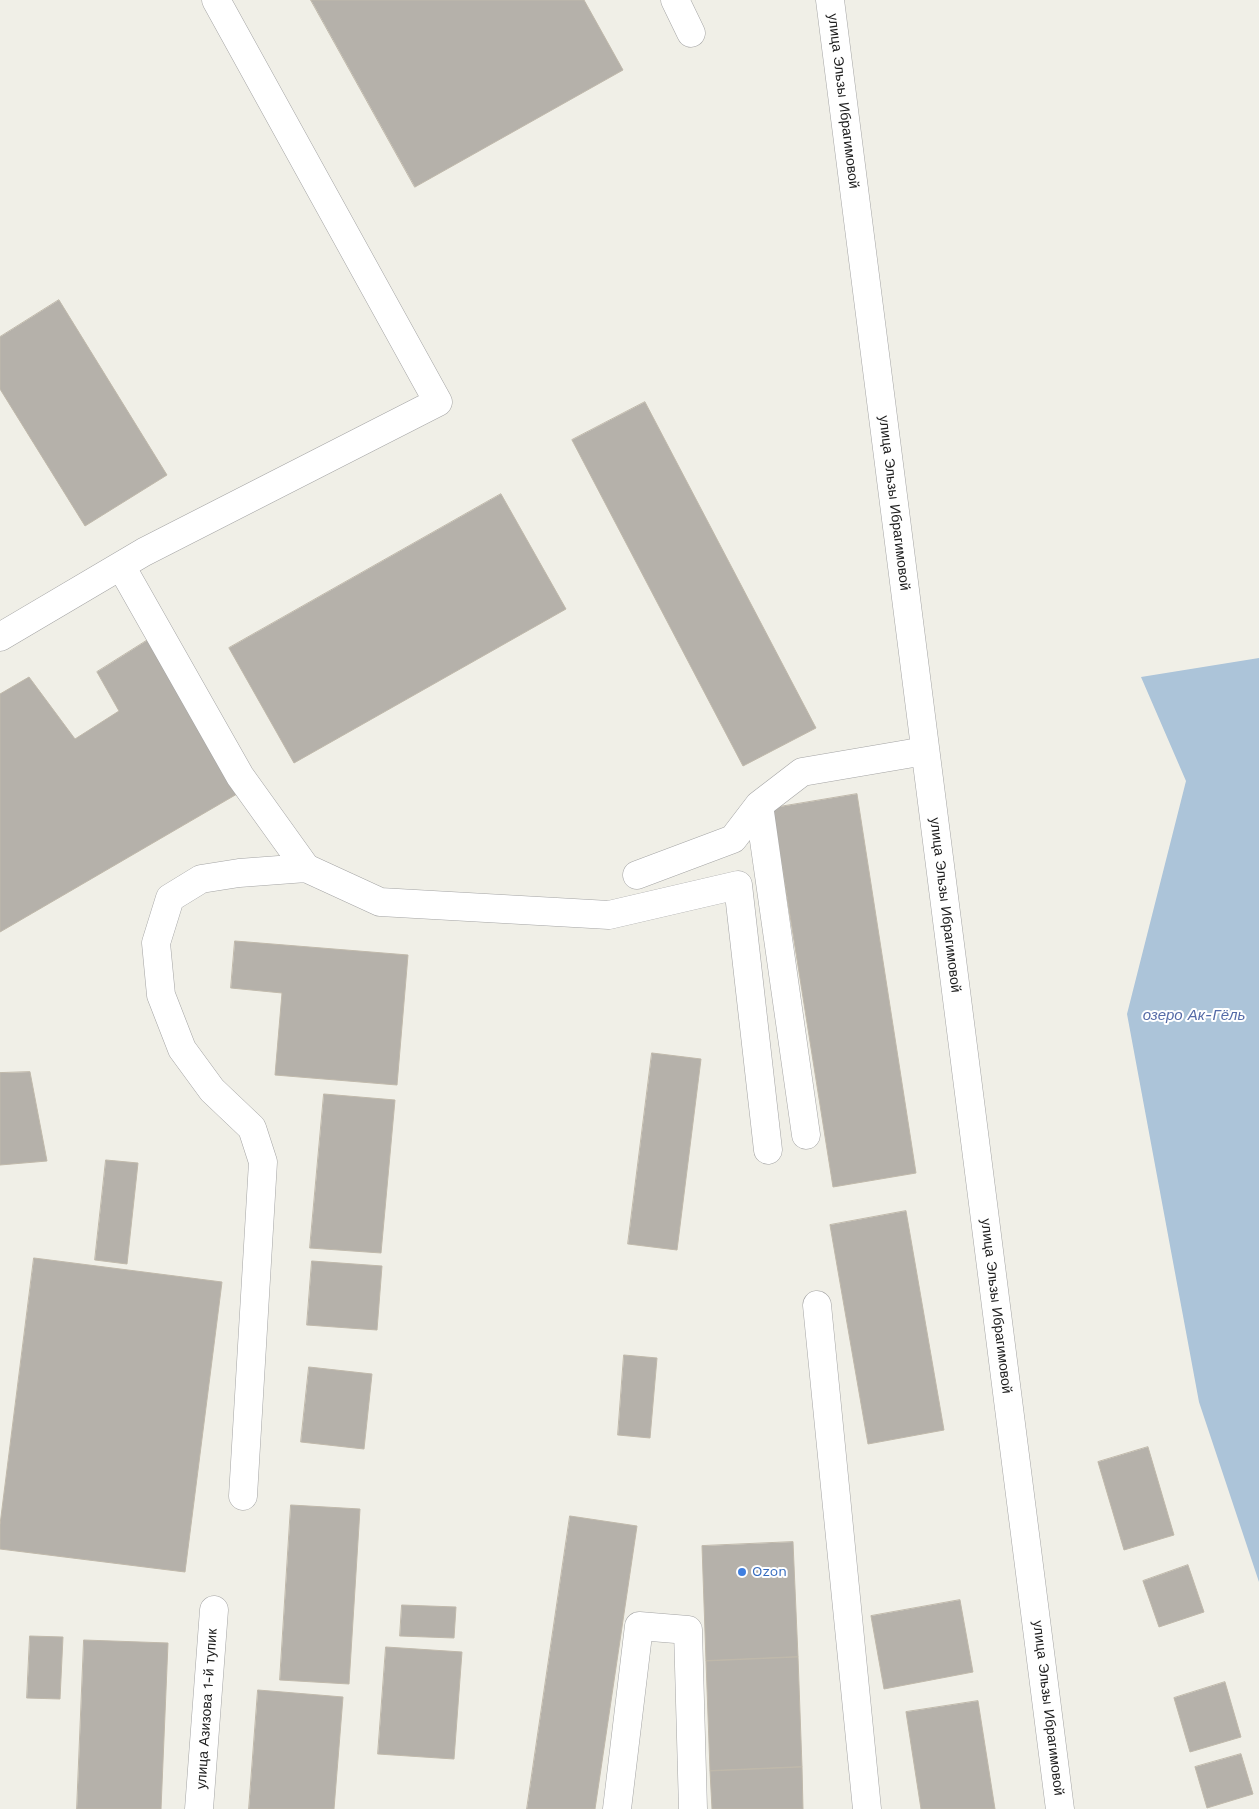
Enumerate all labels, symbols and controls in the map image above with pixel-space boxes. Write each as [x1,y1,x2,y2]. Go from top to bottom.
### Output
street label: улица Эльзы Ибрагимовой [824,12,862,190]
street label: улица Эльзы Ибрагимовой [875,414,913,592]
street label: улица Эльзы Ибрагимовой [926,816,964,994]
water label: озеро Ак-Гёль [1143,1007,1245,1025]
street label: улица Эльзы Ибрагимовой [977,1217,1015,1395]
place label: Ozon [752,1564,787,1580]
marker: Ozon [736,1566,748,1578]
street label: улица Эльзы Ибрагимовой [1029,1619,1067,1797]
street label: улица Азизова 1-й тупик [193,1628,221,1790]

